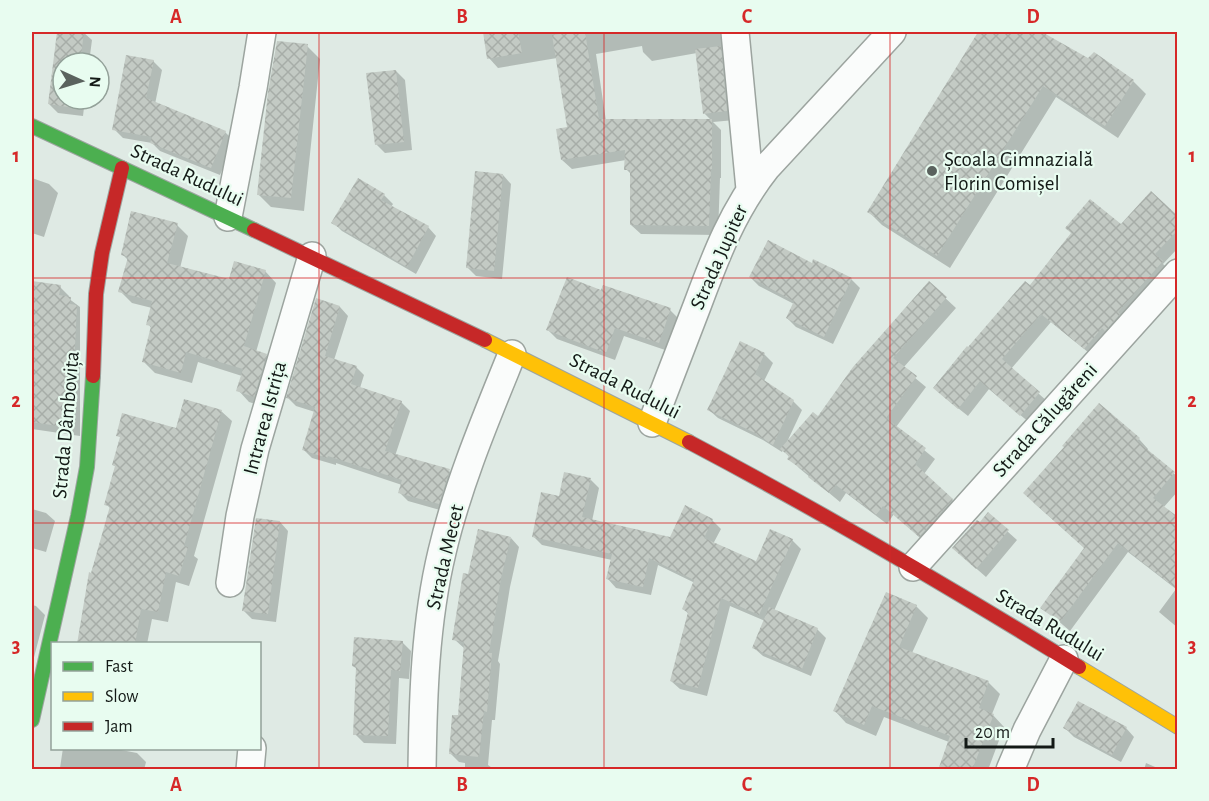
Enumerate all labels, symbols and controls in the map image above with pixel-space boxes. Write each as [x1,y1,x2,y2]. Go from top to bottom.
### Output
text: A [170,7,182,27]
text: B [456,7,468,27]
text: C [742,7,753,27]
text: D [1026,7,1040,27]
north arrow [51,51,111,111]
text: N [87,76,103,88]
street label: Strada Rudului [128,140,246,210]
text: 1 [12,146,20,166]
text: 1 [1188,146,1196,166]
place label: Școala Gimnazială Florin Comișel [944,149,1093,196]
marker: Școala Gimnazială Florin Comișel [925,164,939,178]
street label: Strada Jupiter [687,201,752,313]
street label: Strada Rudului [566,349,684,423]
street label: Strada Dâmbovița [49,350,85,500]
street label: Intrarea Istrița [240,359,292,478]
street label: Strada Călugăreni [989,359,1101,481]
text: 2 [11,391,21,411]
text: 2 [1187,391,1197,411]
street label: Strada Mecet [423,502,467,612]
street label: Strada Rudului [993,585,1107,665]
text: 3 [12,636,20,656]
text: 3 [1188,636,1196,656]
legend [51,642,261,750]
text: Fast [105,658,133,676]
text: Slow [105,688,138,706]
scale bar [966,711,1053,749]
text: Jam [105,718,133,736]
text: 20 m [975,724,1010,742]
text: A [170,775,182,795]
text: B [456,775,468,795]
text: C [742,775,753,795]
text: D [1026,775,1040,795]

